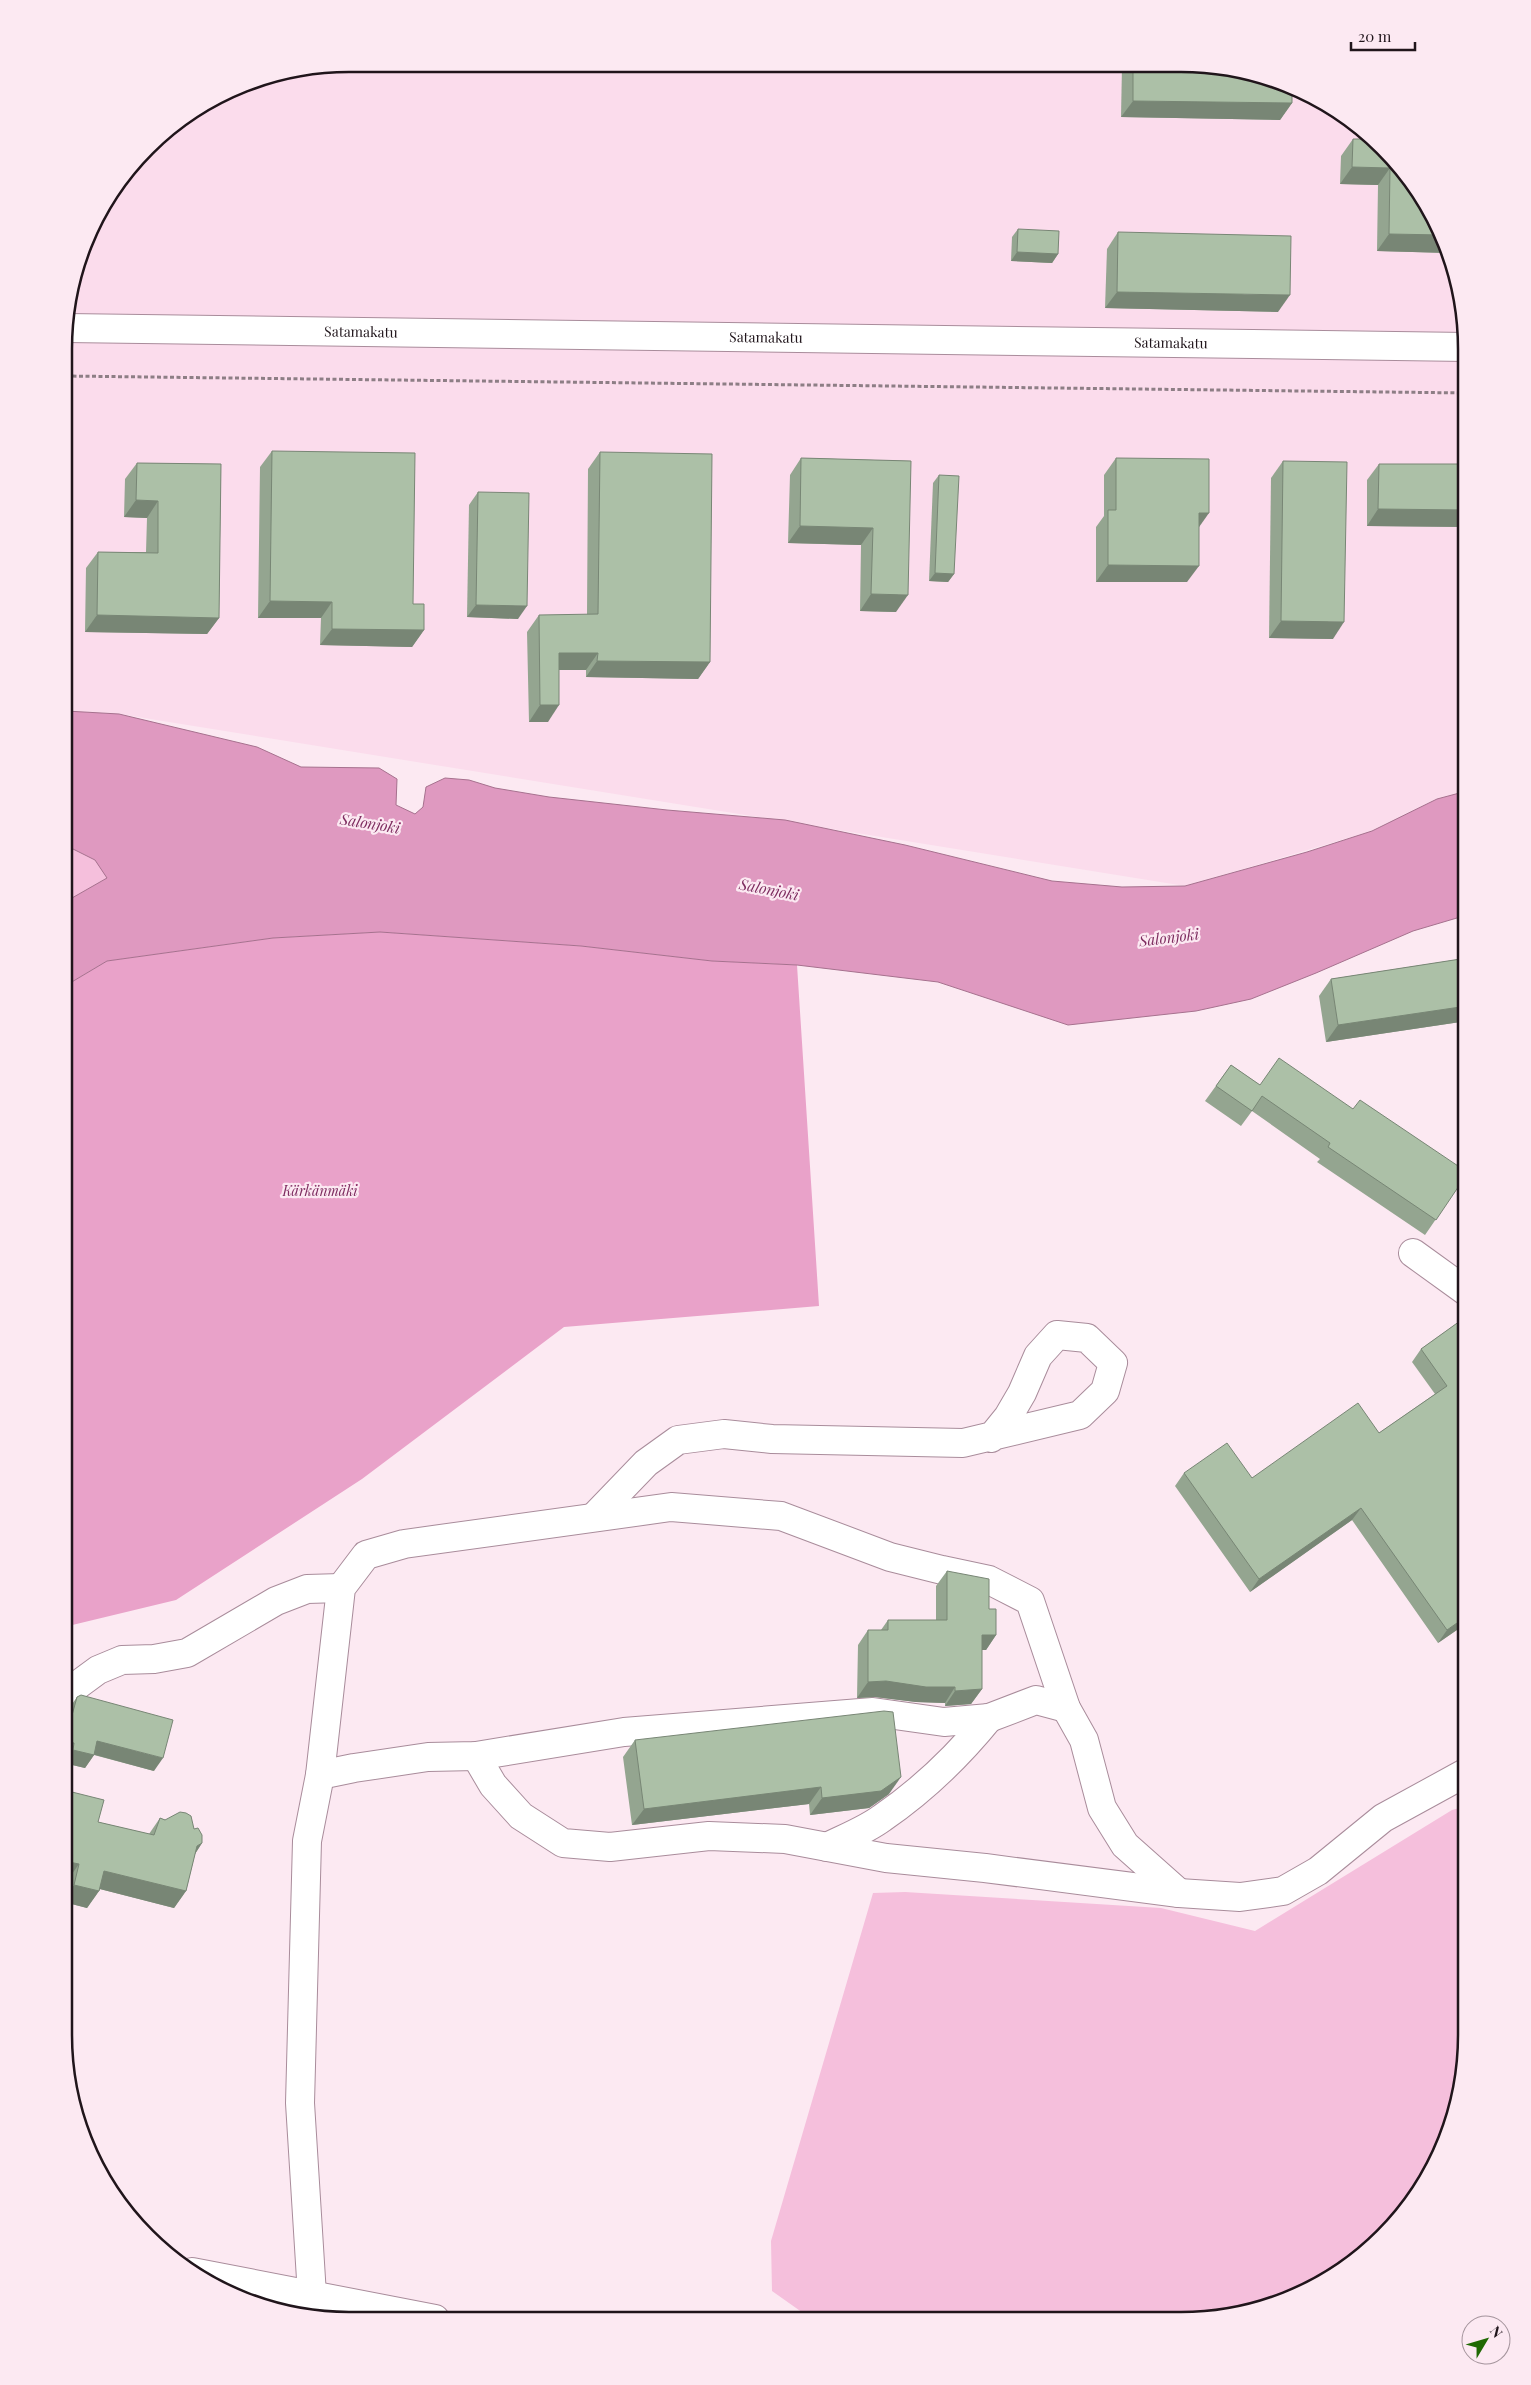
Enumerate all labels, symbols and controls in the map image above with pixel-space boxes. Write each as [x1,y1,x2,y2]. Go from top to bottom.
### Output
scale bar [1351,20,1415,52]
text: 20 m [1358,26,1392,46]
street label: Satamakatu [324,322,398,341]
street label: Satamakatu [729,327,803,347]
street label: Satamakatu [1134,332,1208,352]
water label: Salonjoki [338,808,402,838]
water label: Salonjoki [737,873,801,905]
water label: Salonjoki [1137,923,1200,951]
park label: Kärkänmäki [281,1181,358,1200]
north arrow [1461,2315,1511,2365]
text: N [1486,2322,1507,2342]

